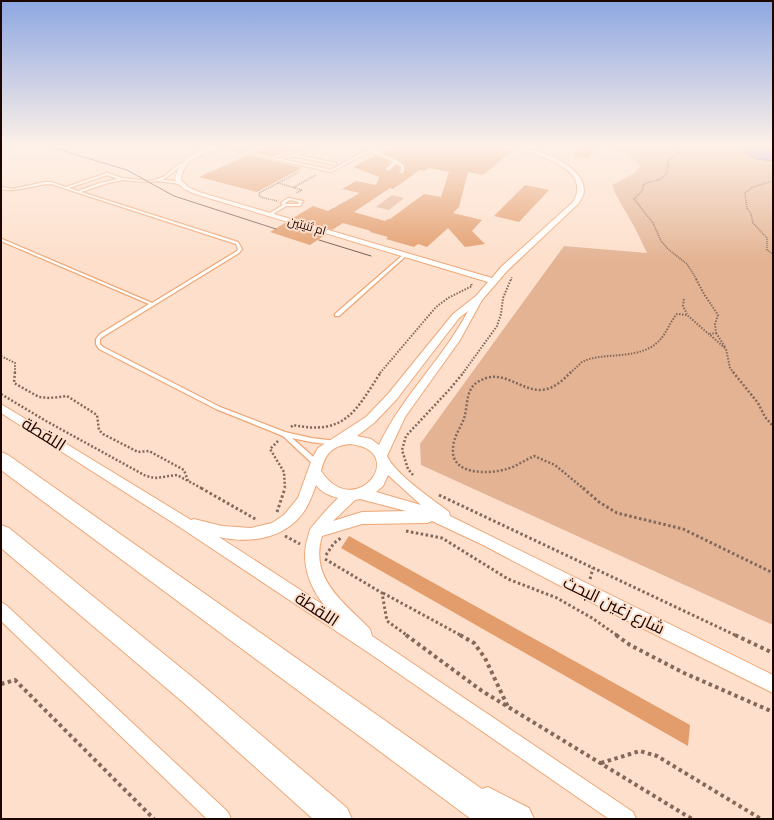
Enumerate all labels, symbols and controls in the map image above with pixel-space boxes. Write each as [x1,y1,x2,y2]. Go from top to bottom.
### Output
street label: ام ثنيتين [286,213,328,239]
street label: اللقطة [18,411,71,456]
street label: شارع زغين البحث [559,570,669,640]
street label: اللقطة [291,586,344,631]

